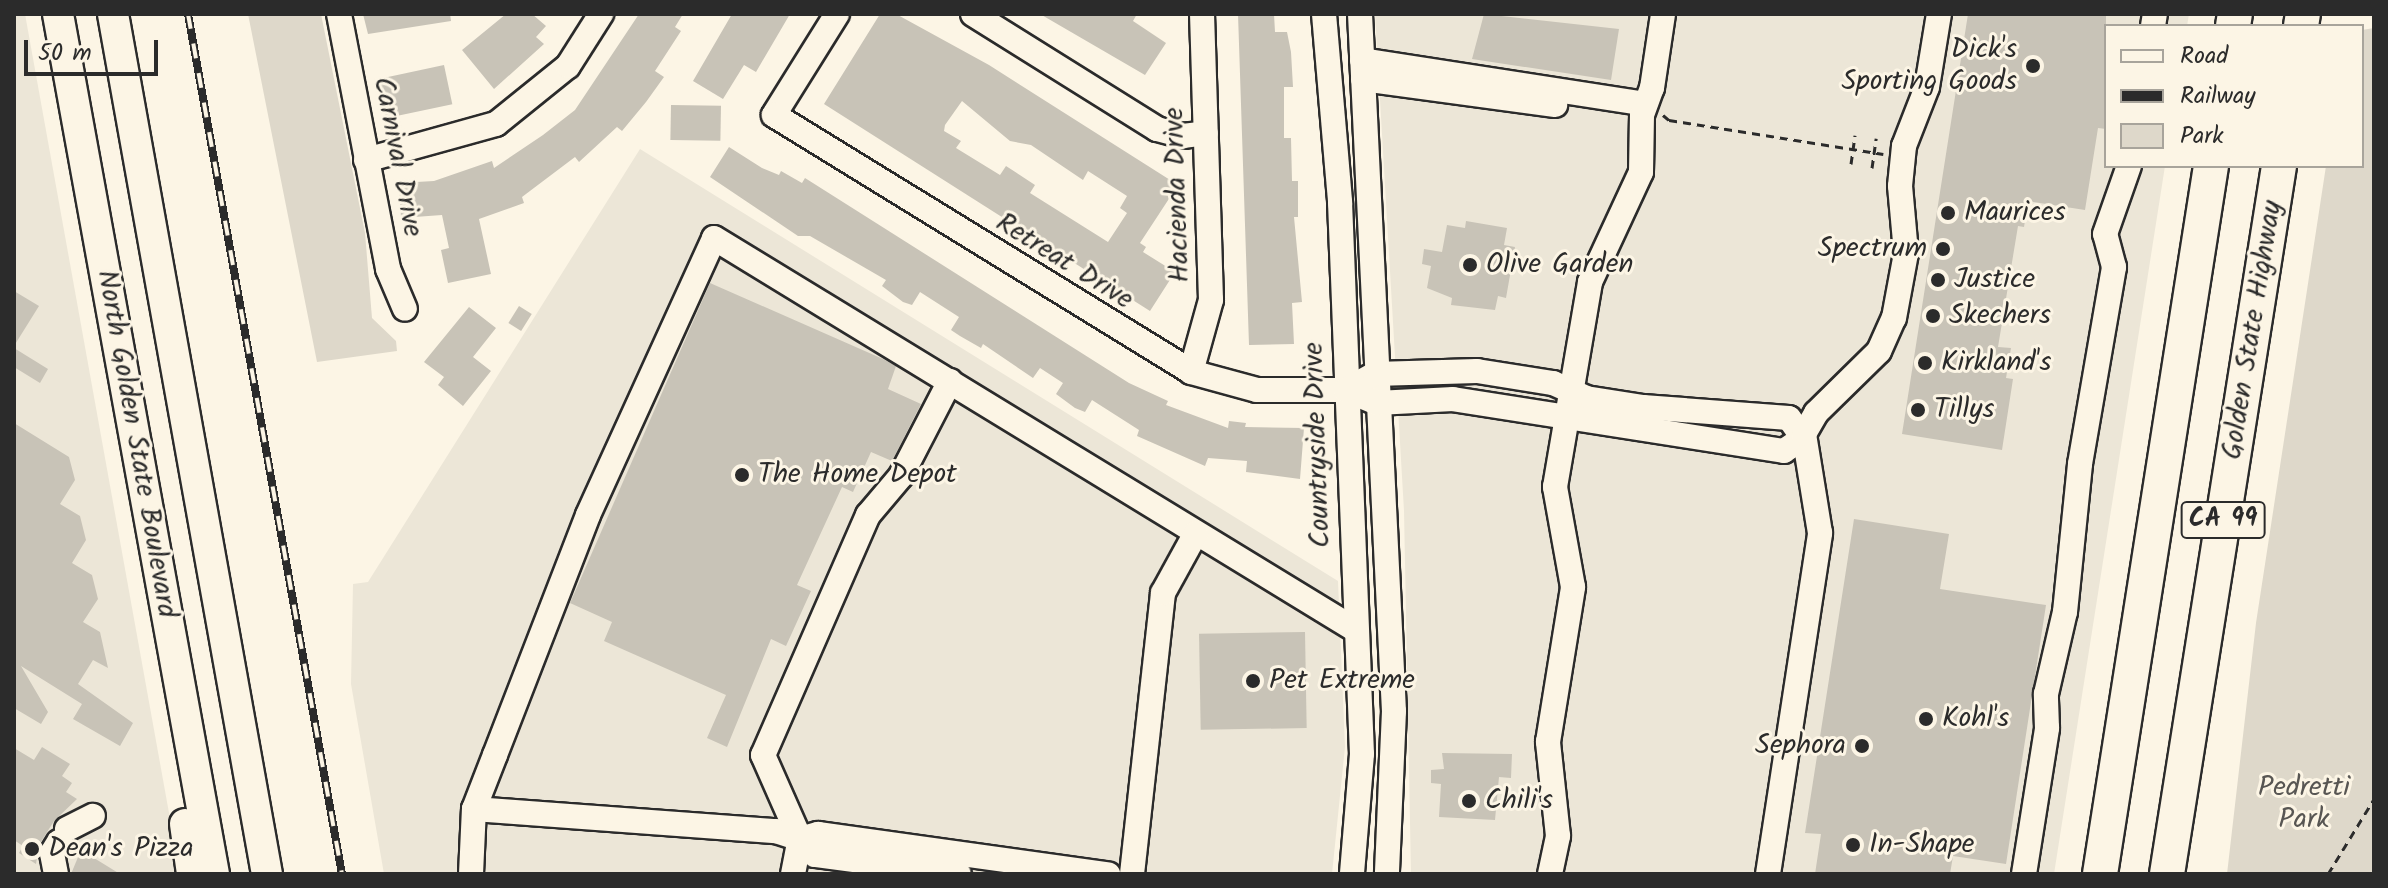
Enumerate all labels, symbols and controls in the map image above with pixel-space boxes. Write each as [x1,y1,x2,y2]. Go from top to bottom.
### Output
scale bar [28,24,162,74]
legend [2104,24,2364,168]
place label: Dick's Sporting Goods [1841,33,2017,99]
text: 50 m [38,34,92,73]
text: Road [2180,37,2228,76]
marker: Dick's Sporting Goods [2024,57,2042,75]
street label: Carnival Drive [365,74,429,240]
text: Railway [2180,77,2256,116]
street label: Hacienda Drive [1158,107,1198,283]
text: Park [2180,117,2224,156]
place label: Maurices [1964,196,2066,230]
street label: Golden State Highway [2216,198,2290,462]
marker: Maurices [1939,204,1957,222]
street label: Retreat Drive [989,207,1139,317]
place label: Spectrum [1818,232,1927,266]
marker: Spectrum [1934,240,1952,258]
place label: Olive Garden [1486,248,1633,282]
marker: Olive Garden [1461,256,1479,274]
place label: Justice [1954,263,2035,297]
street label: North Golden State Boulevard [89,268,183,620]
marker: Justice [1929,271,1947,289]
place label: Skechers [1949,299,2051,333]
marker: Skechers [1924,307,1942,325]
street label: Countryside Drive [1298,342,1338,548]
place label: Kirkland's [1941,346,2051,380]
marker: Kirkland's [1916,354,1934,372]
place label: Tillys [1934,393,1994,427]
marker: Tillys [1909,401,1927,419]
place label: The Home Depot [758,458,957,492]
marker: The Home Depot [733,466,751,484]
road number: CA 99 [2179,498,2267,542]
place label: Pet Extreme [1269,664,1415,698]
marker: Pet Extreme [1244,672,1262,690]
place label: Kohl's [1942,702,2009,736]
marker: Kohl's [1917,710,1935,728]
place label: Sephora [1755,729,1846,763]
marker: Sephora [1853,737,1871,755]
park label: Pedretti Park [2258,771,2350,837]
place label: Chili's [1485,784,1553,818]
marker: Chili's [1460,792,1478,810]
place label: In-Shape [1869,828,1974,862]
place label: Dean's Pizza [48,832,194,866]
marker: In-Shape [1844,836,1862,854]
marker: Dean's Pizza [23,840,41,858]

